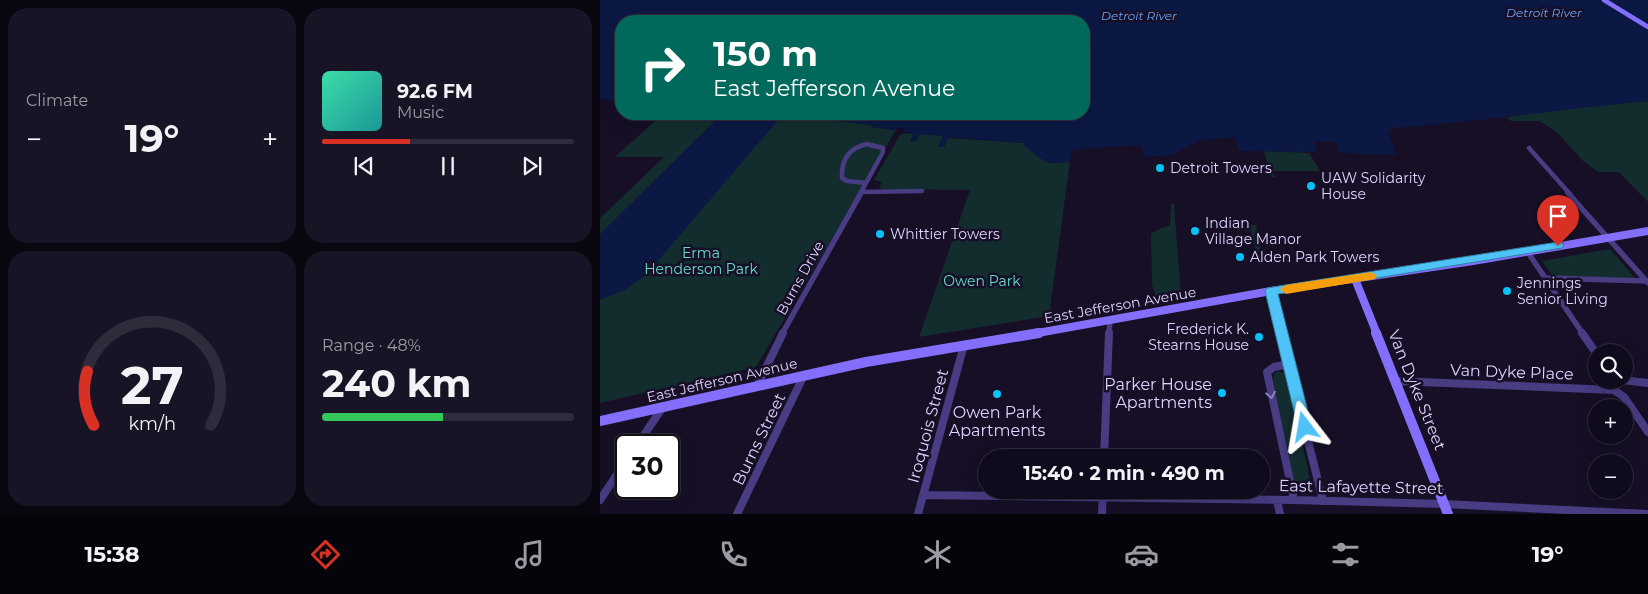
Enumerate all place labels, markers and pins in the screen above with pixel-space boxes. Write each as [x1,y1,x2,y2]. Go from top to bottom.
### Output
place label: Detroit Towers [1170,159,1272,177]
marker: Detroit Towers [1154,162,1166,174]
place label: UAW Solidarity House [1321,169,1426,203]
marker: UAW Solidarity House [1305,180,1317,192]
pin [1537,195,1579,246]
place label: Indian Village Manor [1205,214,1302,248]
place label: Whittier Towers [890,225,1000,243]
marker: Indian Village Manor [1189,225,1201,237]
marker: Whittier Towers [874,228,886,240]
place label: Alden Park Towers [1250,248,1380,266]
marker: Alden Park Towers [1234,251,1246,263]
place label: Jennings Senior Living [1516,274,1608,308]
marker: Jennings Senior Living [1501,285,1513,297]
place label: Frederick K. Stearns House [1148,320,1249,354]
marker: Frederick K. Stearns House [1253,331,1265,343]
place label: Parker House Apartments [1104,375,1212,412]
marker: Parker House Apartments [1216,387,1228,399]
marker: Owen Park Apartments [991,388,1003,400]
place label: Owen Park Apartments [949,403,1045,440]

